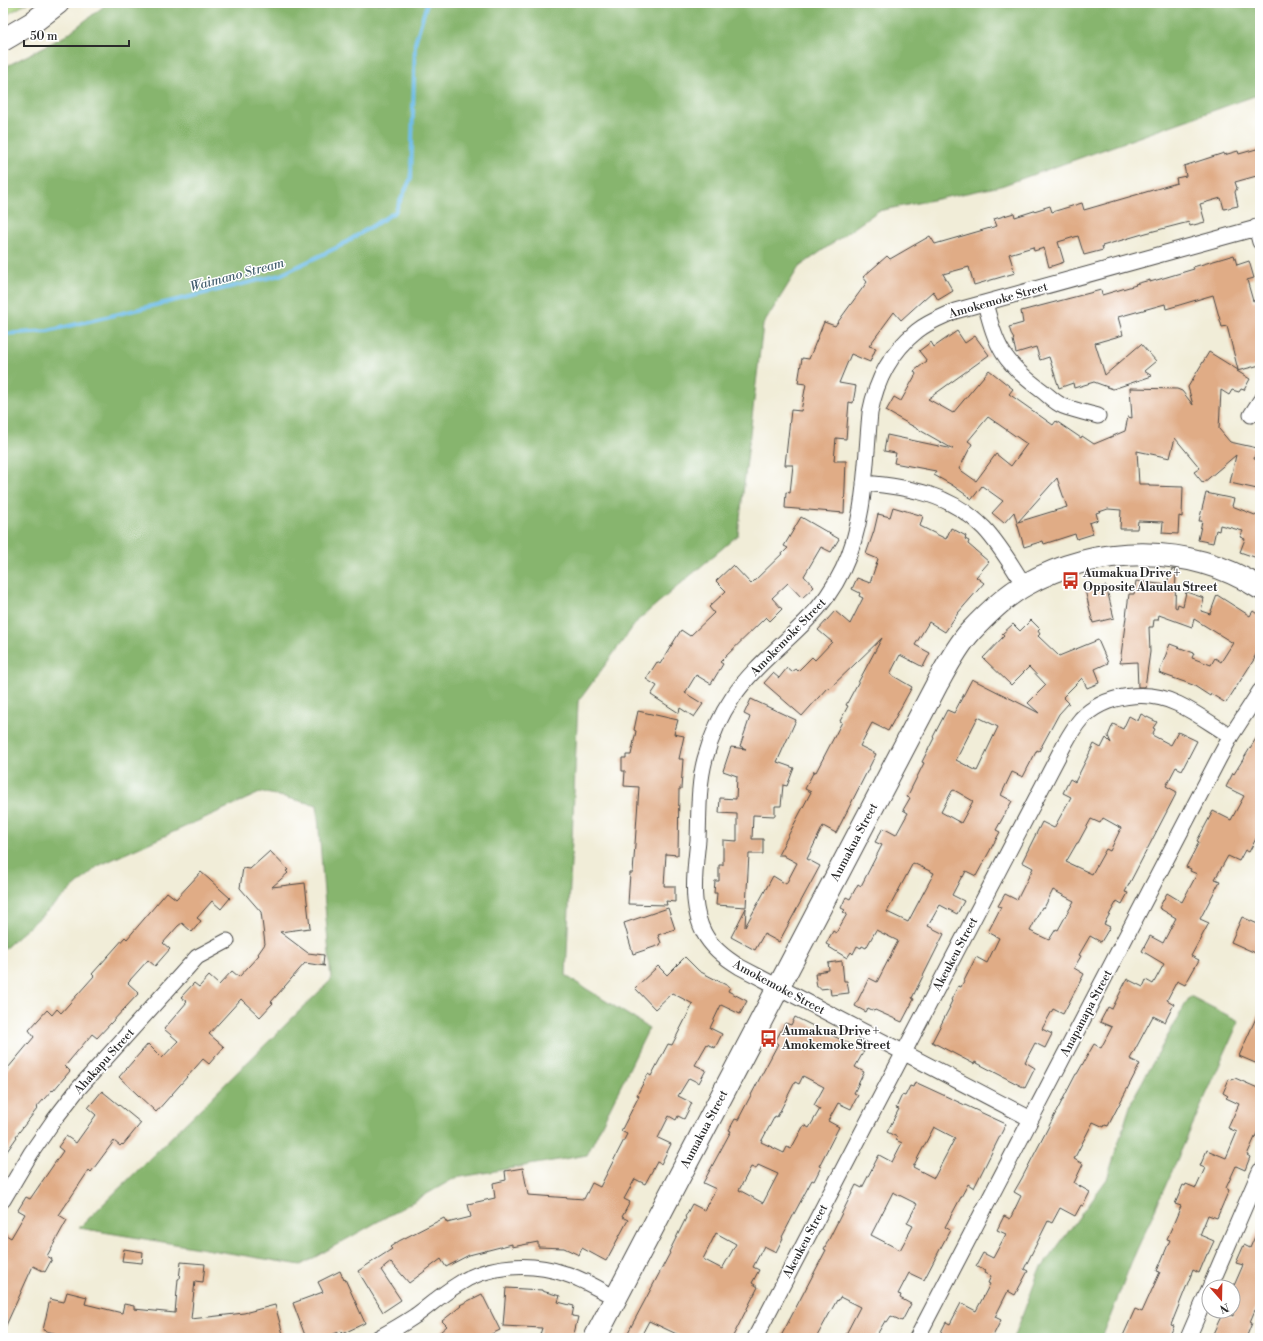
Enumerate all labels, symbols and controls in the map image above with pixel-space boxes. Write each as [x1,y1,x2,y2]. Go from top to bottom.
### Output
scale bar [24,22,129,48]
text: 50 m [30,29,58,44]
water label: Waimano Stream [189,255,286,295]
street label: Amokemoke Street [946,279,1050,322]
place label: Aumakua Drive + Opposite Alaulau Street [1082,566,1218,595]
bus stop icon: Aumakua Drive + Opposite Alaulau Street [1060,570,1080,590]
street label: Amokemoke Street [747,595,830,680]
street label: Aumakua Street [827,800,882,885]
street label: Akeukeu Street [929,914,982,995]
street label: Amokemoke Street [729,956,828,1018]
street label: Anapanapa Street [1057,967,1116,1060]
place label: Aumakua Drive + Amokemoke Street [781,1024,891,1053]
street label: Ahakapu Street [70,1025,138,1098]
bus stop icon: Aumakua Drive + Amokemoke Street [759,1028,779,1048]
street label: Aumakua Street [677,1087,732,1172]
street label: Akeukeu Street [779,1201,832,1282]
north arrow [1201,1279,1241,1319]
text: N [1217,1299,1231,1316]

